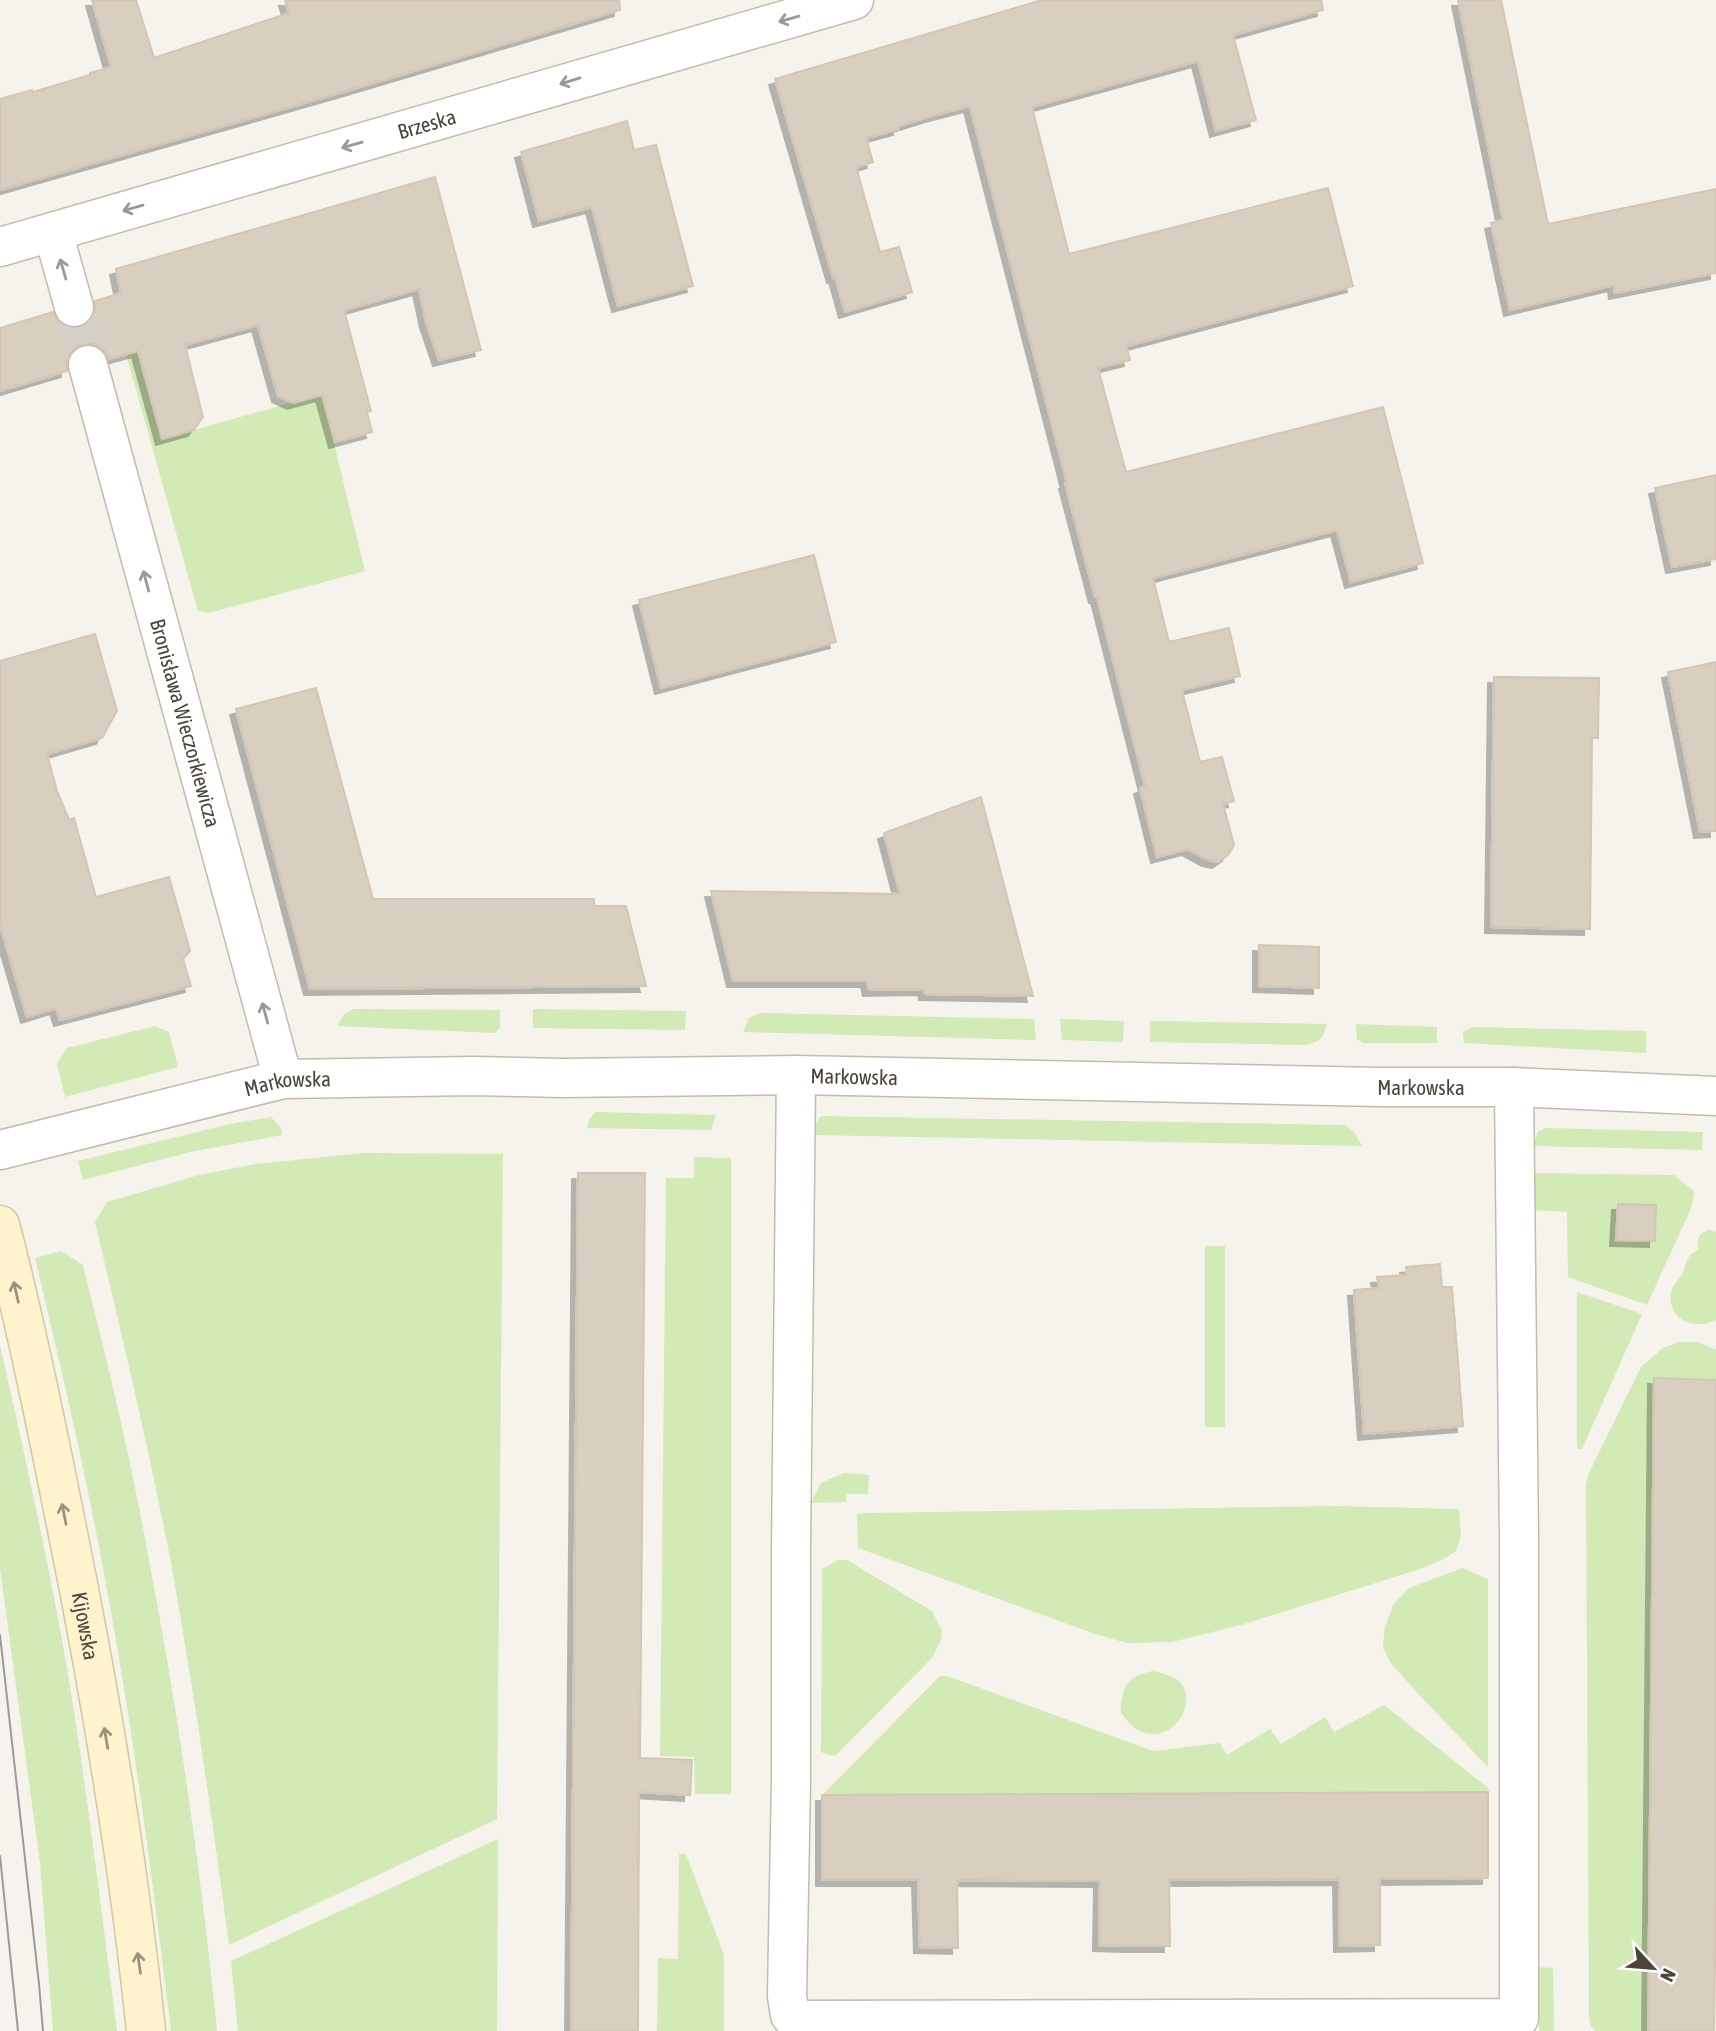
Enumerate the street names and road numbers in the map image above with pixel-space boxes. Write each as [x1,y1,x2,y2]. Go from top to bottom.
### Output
street label: Brzeska [395,104,458,143]
street label: Bronisława Wieczorkiewicza [146,616,226,830]
street label: Markowska [810,1063,898,1089]
street label: Markowska [242,1066,331,1100]
street label: Markowska [1377,1075,1465,1099]
street label: Kijowska [68,1590,104,1662]

